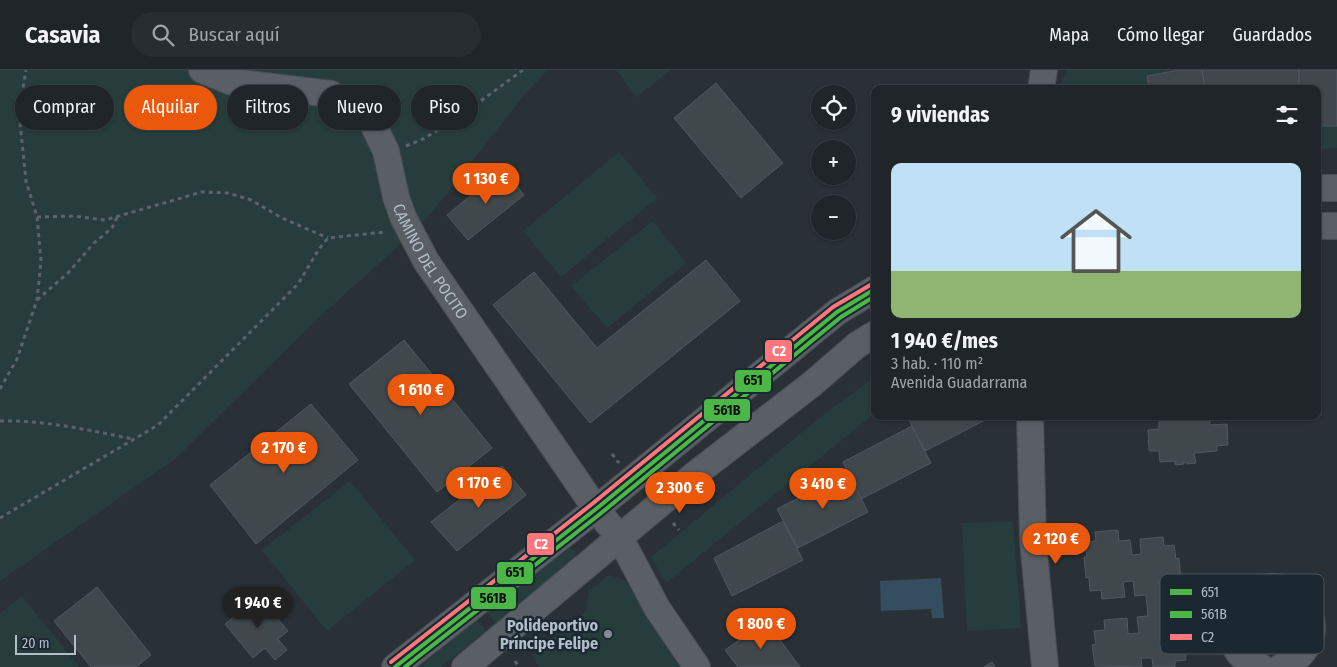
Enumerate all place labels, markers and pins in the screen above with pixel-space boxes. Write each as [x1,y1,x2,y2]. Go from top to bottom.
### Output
pin: 1 130 € [440,162,532,205]
pin: 1 610 € [375,374,467,416]
pin: 2 170 € [238,432,330,474]
pin: 1 170 € [433,466,525,509]
pin: 3 410 € [777,468,869,510]
pin: 2 300 € [634,472,726,514]
pin: 2 120 € [1010,522,1102,565]
pin: 1 940 € [212,586,304,629]
pin: 1 800 € [715,608,807,650]
place label: Polideportivo Príncipe Felipe [500,616,598,653]
marker: Polideportivo Príncipe Felipe [602,628,614,640]

